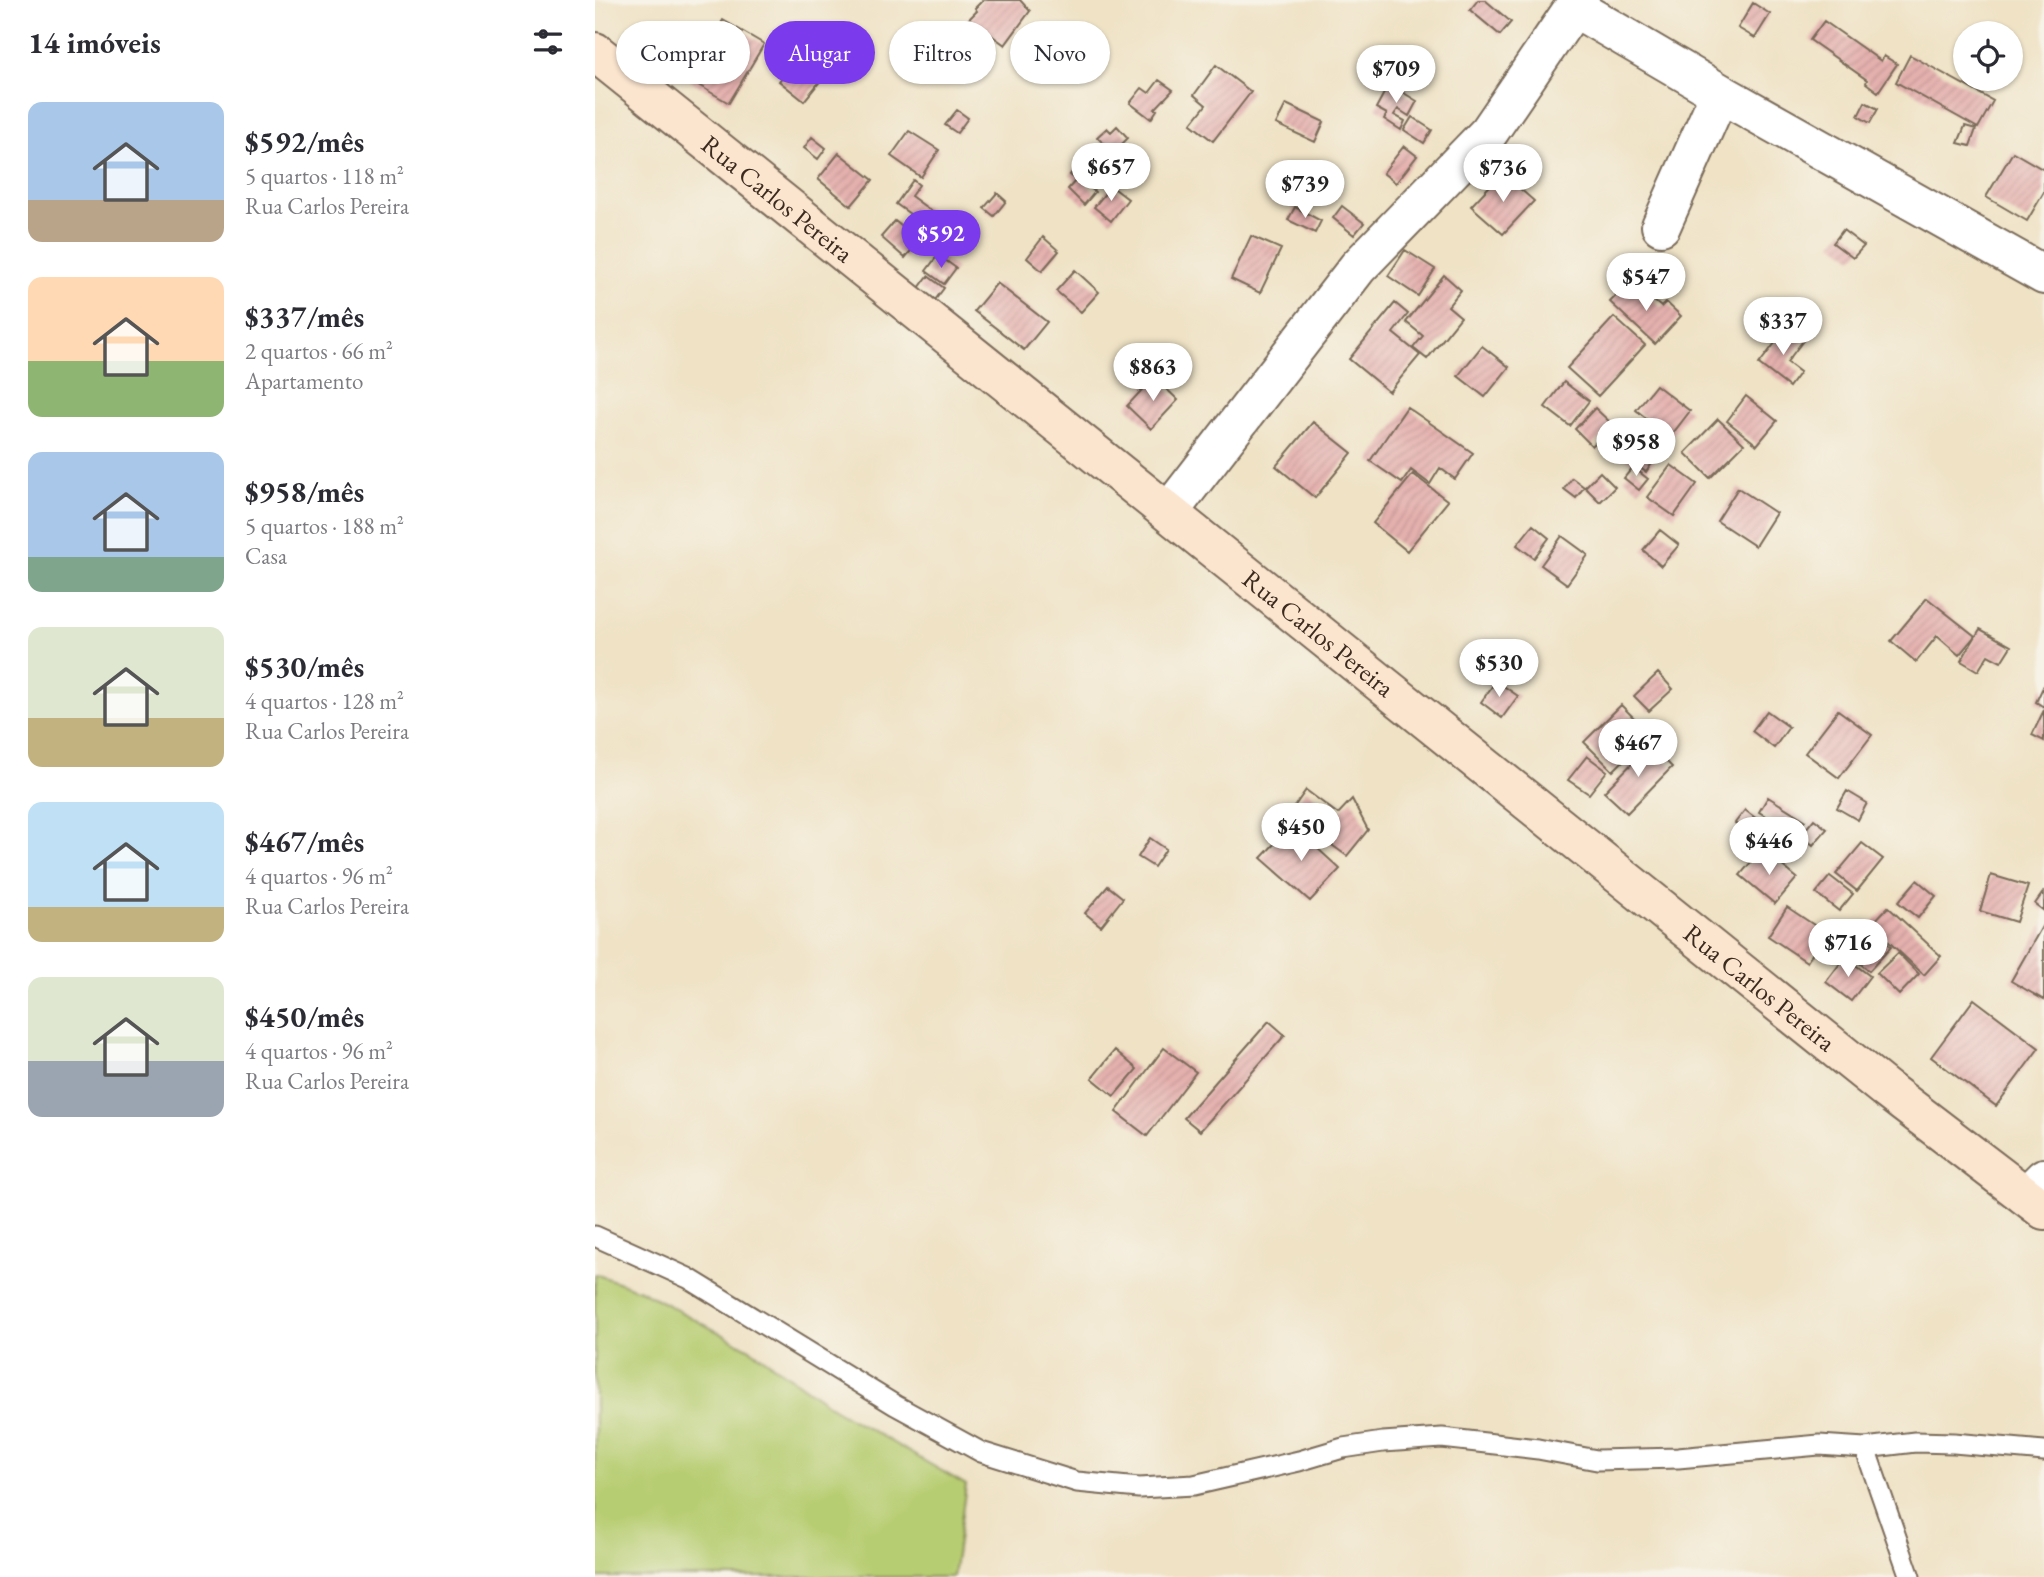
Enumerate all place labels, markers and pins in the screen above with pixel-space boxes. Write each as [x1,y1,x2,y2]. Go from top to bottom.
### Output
pin: $709 [1355,46,1437,105]
pin: $657 [1070,144,1152,203]
pin: $736 [1462,144,1544,204]
pin: $739 [1264,160,1346,220]
pin: $592 [900,210,982,270]
pin: $547 [1605,254,1687,313]
pin: $337 [1742,298,1824,357]
pin: $863 [1112,344,1194,403]
pin: $958 [1595,419,1677,478]
pin: $530 [1458,640,1540,699]
pin: $467 [1597,720,1679,779]
pin: $450 [1260,804,1342,863]
pin: $446 [1728,818,1810,877]
pin: $716 [1807,920,1889,979]

